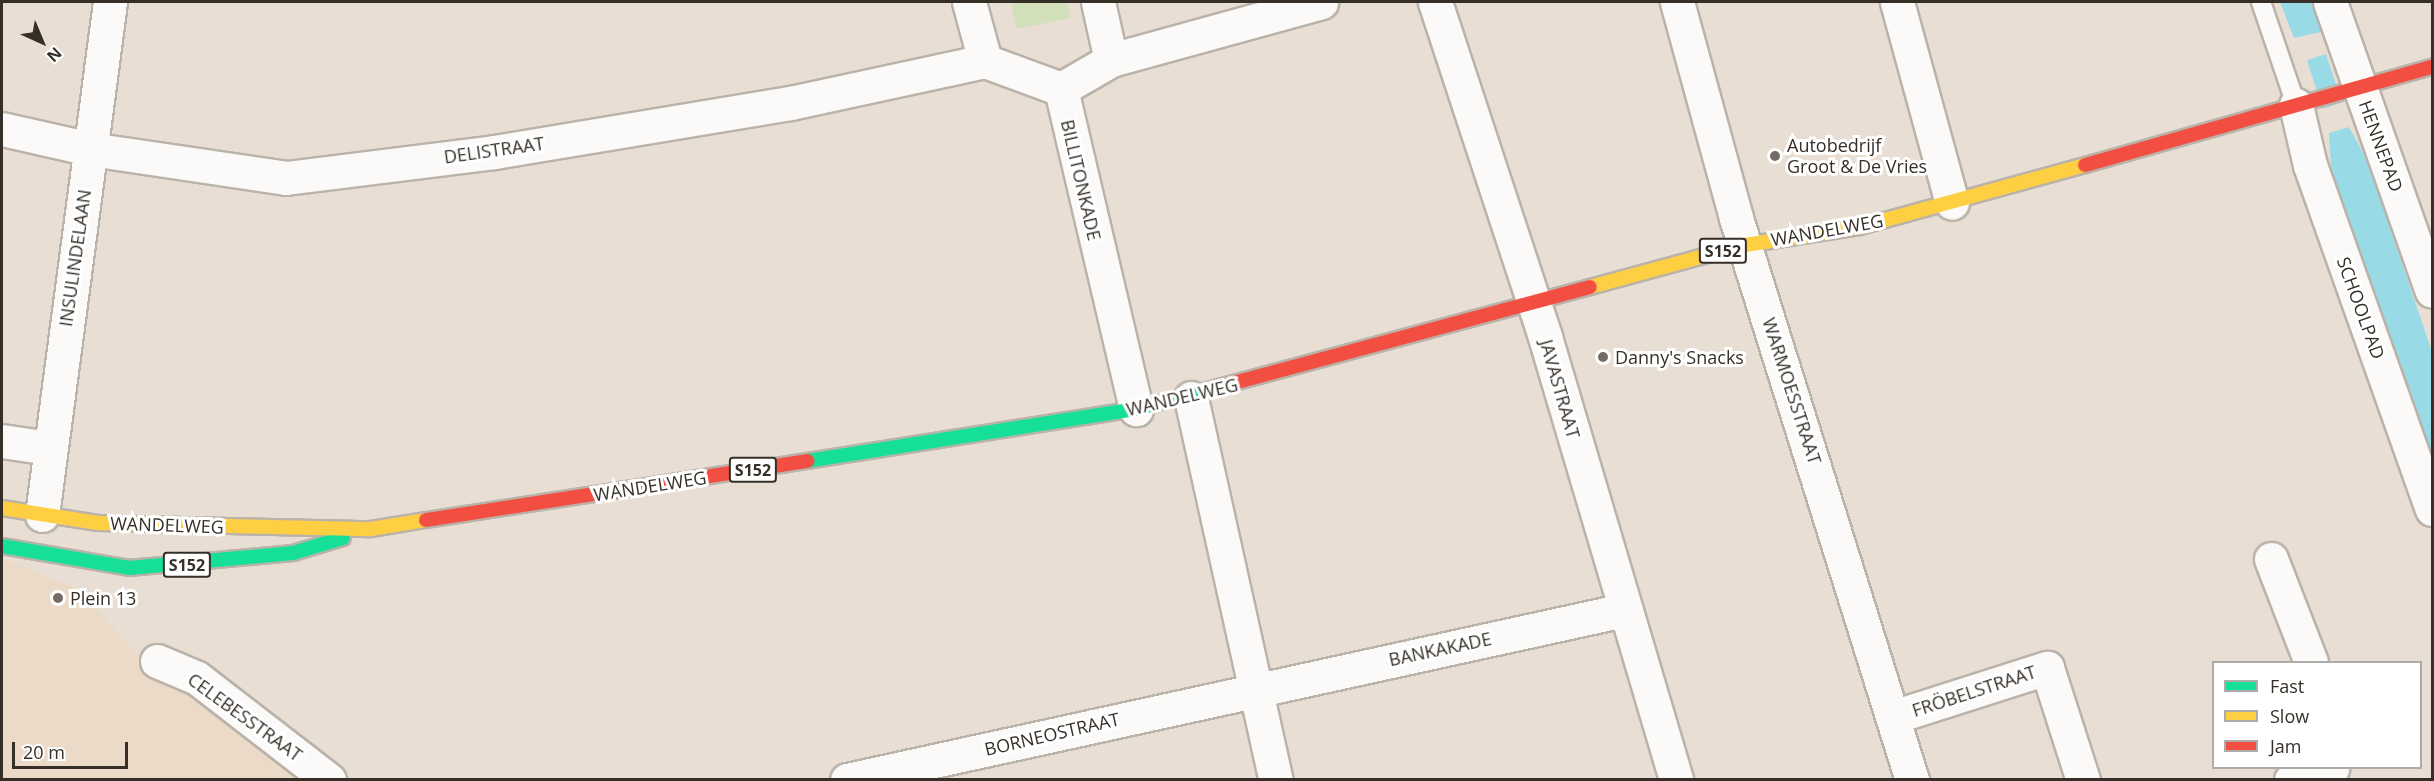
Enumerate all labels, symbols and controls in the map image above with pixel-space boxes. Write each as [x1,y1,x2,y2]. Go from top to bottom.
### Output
north arrow [12,12,72,72]
text: N [42,43,67,67]
street label: HENNEPAD [2354,97,2408,195]
street label: BILLITONKADE [1057,117,1105,243]
street label: DELISTRAAT [442,132,546,168]
place label: Autobedrijf Groot & De Vries [1787,135,1927,178]
marker: Autobedrijf Groot & De Vries [1768,149,1782,163]
street label: INSULINDELAAN [55,188,95,328]
street label: WANDELWEG [1769,209,1885,251]
road number: S152 [1698,238,1748,264]
street label: SCHOOLPAD [2333,254,2389,362]
street label: WARMOESSTRAAT [1758,315,1826,467]
street label: JAVASTRAAT [1536,337,1584,441]
place label: Danny's Snacks [1615,346,1744,368]
marker: Danny's Snacks [1596,350,1610,364]
street label: WANDELWEG [1124,374,1240,420]
road number: S152 [728,457,778,483]
street label: WANDELWEG [592,466,708,506]
street label: WANDELWEG [110,512,224,538]
road number: S152 [162,552,213,578]
place label: Plein 13 [70,587,136,609]
marker: Plein 13 [51,591,65,605]
street label: BANKAKADE [1387,628,1493,670]
street label: FRÖBELSTRAAT [1909,661,2039,721]
legend [2212,661,2422,769]
street label: CELEBESSTRAAT [184,668,306,766]
text: Fast [2270,674,2304,698]
text: Slow [2270,704,2309,728]
street label: BORNEOSTRAAT [982,708,1122,760]
scale bar [15,730,130,768]
text: Jam [2270,734,2302,758]
text: 20 m [23,740,65,764]

